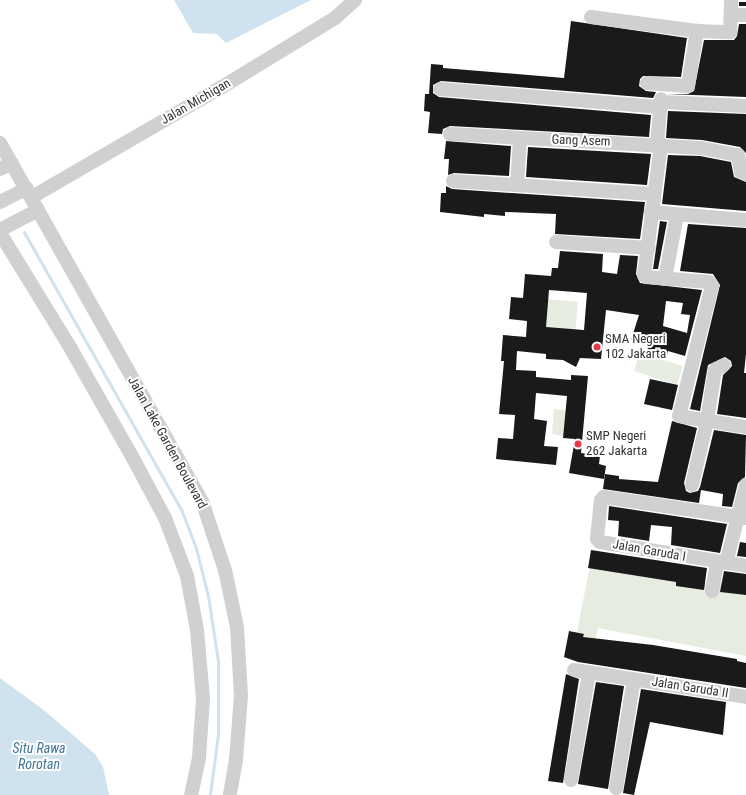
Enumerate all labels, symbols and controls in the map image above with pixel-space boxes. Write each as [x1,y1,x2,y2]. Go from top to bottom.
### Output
street label: Jalan Michigan [158,76,234,128]
street label: Gang Asem [551,132,611,150]
place label: SMA Negeri 102 Jakarta [605,332,666,363]
marker: SMA Negeri 102 Jakarta [592,342,602,352]
street label: Jalan Lake Garden Boulevard [124,374,210,512]
place label: SMP Negeri 262 Jakarta [586,429,647,460]
marker: SMP Negeri 262 Jakarta [573,439,583,449]
street label: Jalan Garuda I [611,537,687,565]
street label: Jalan Garuda II [651,674,729,702]
water label: Situ Rawa Rorotan [13,740,65,772]

